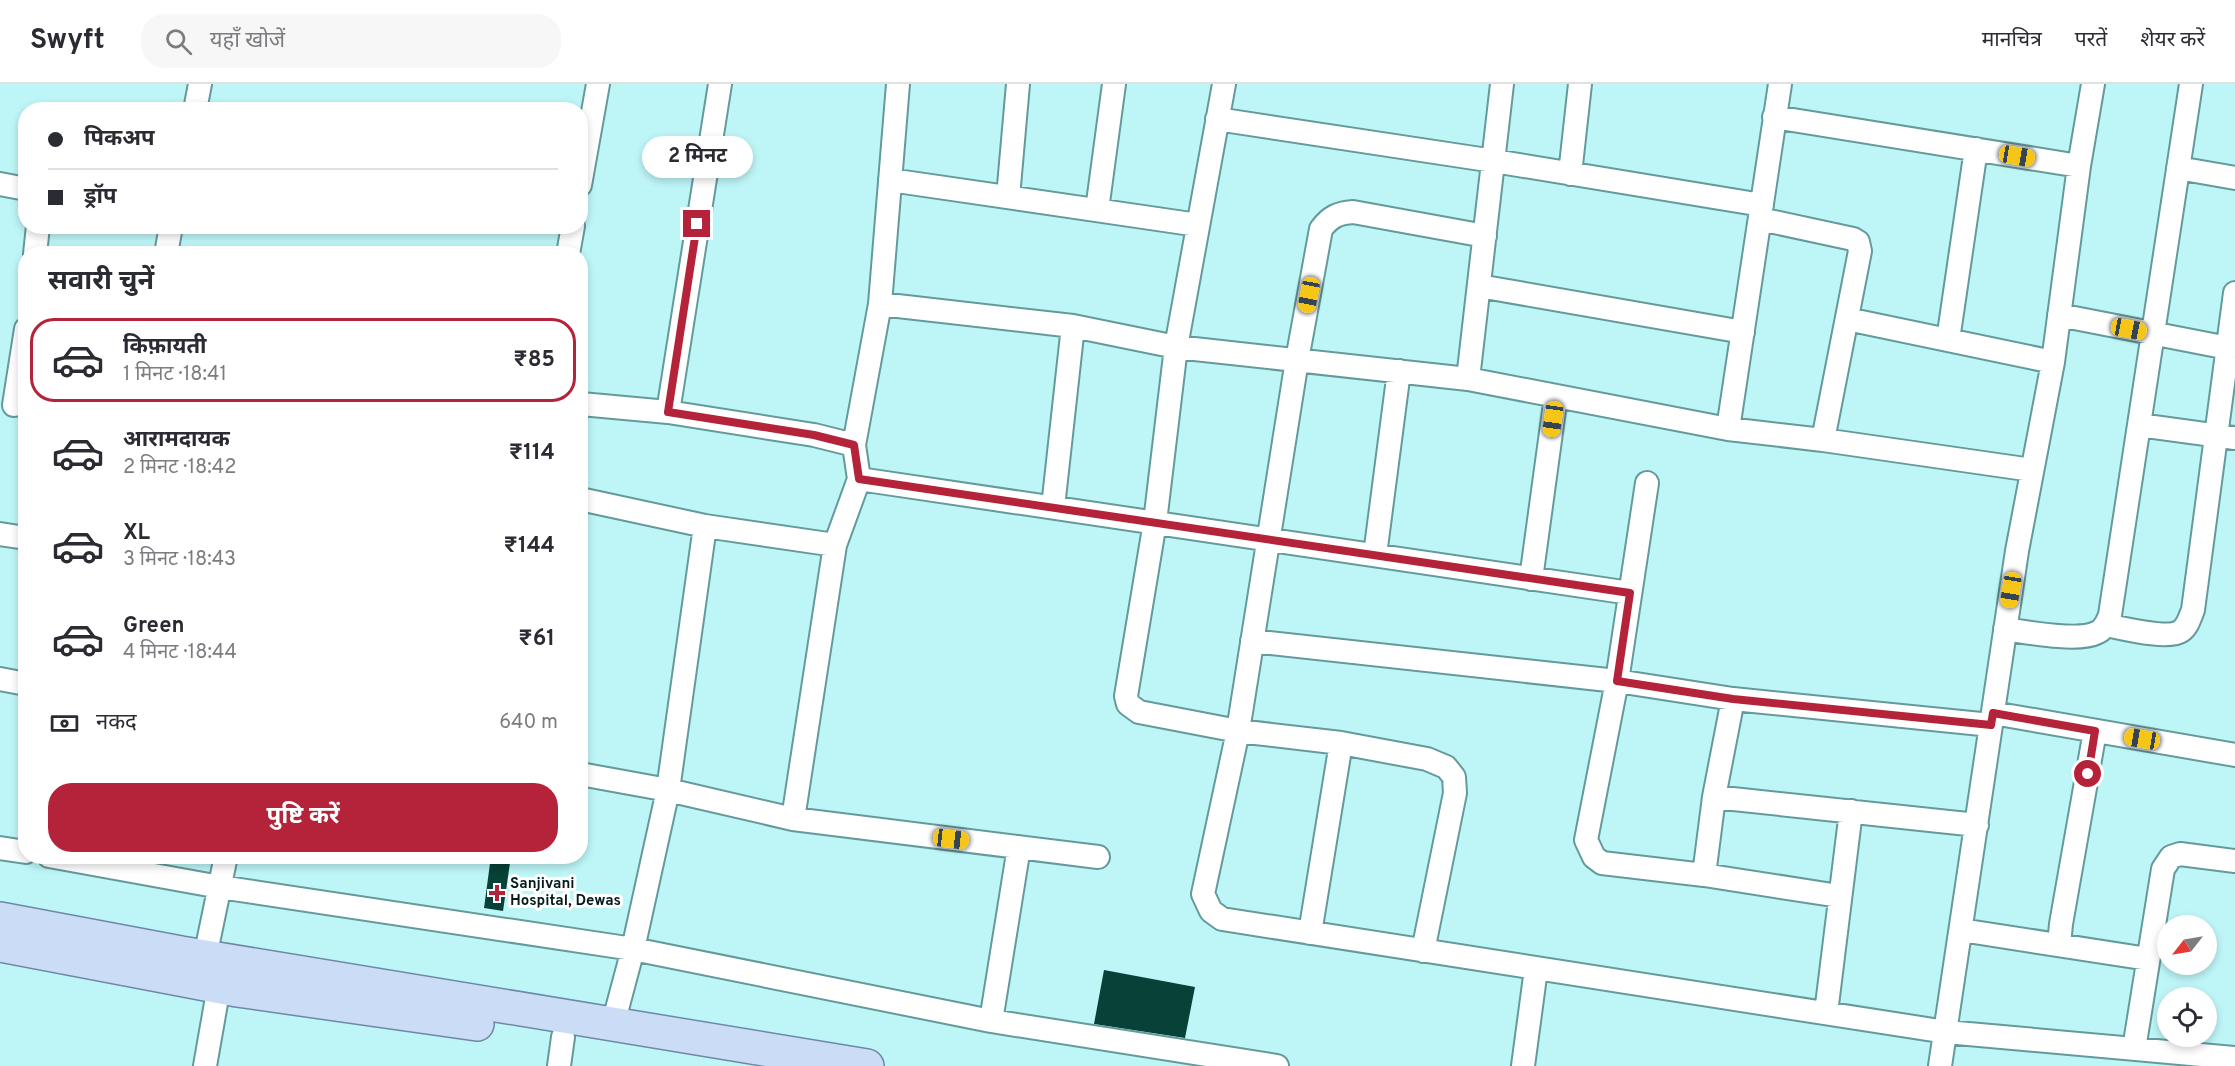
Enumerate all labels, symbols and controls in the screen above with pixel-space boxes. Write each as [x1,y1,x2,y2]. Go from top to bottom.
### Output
search box [141,14,561,68]
text: Swyft [30,23,105,59]
icon: search [162,25,195,58]
text: मानचित्र [1982,27,2042,54]
text: परतें [2075,27,2107,54]
text: शेयर करें [2140,27,2205,54]
text: यहाँ खोजें [210,28,285,55]
text: पिकअप [84,126,155,153]
callout: 2 मिनट [642,137,752,179]
text: 2 मिनट [668,144,727,170]
car [1998,144,2036,168]
text: ड्रॉप [84,184,117,211]
route end [683,210,710,237]
text: सवारी चुनें [48,265,154,299]
car [1297,276,1321,314]
car [2110,317,2148,341]
icon: car [51,333,105,387]
text: किफ़ायती [123,334,207,361]
text: ₹85 [513,347,555,374]
text: 1 मिनट · 18:41 [123,362,227,388]
car [1542,400,1564,438]
icon: car [51,426,105,480]
text: आरामदायक [123,427,230,454]
text: ₹114 [509,440,555,467]
text: 2 मिनट · 18:42 [123,455,237,481]
icon: car [51,519,105,573]
text: XL [123,520,150,547]
text: ₹144 [503,533,555,560]
text: 3 मिनट · 18:43 [123,547,236,573]
car [1999,571,2023,609]
icon: car [51,612,105,666]
text: Green [123,613,185,640]
text: ₹61 [518,626,555,653]
text: 4 मिनट · 18:44 [123,640,237,666]
icon: cash [48,707,81,740]
text: नकद [96,710,137,737]
text: 640 m [499,710,558,736]
car [2123,727,2161,751]
route start [2074,760,2101,787]
button: पुष्टि करें [48,783,558,852]
car [932,828,970,850]
place label: Sanjivani Hospital, Dewas [510,875,621,911]
marker: Sanjivani Hospital, Dewas [488,884,506,902]
north arrow [2157,915,2217,975]
map controls [2157,915,2217,1047]
button: locate [2157,987,2217,1047]

